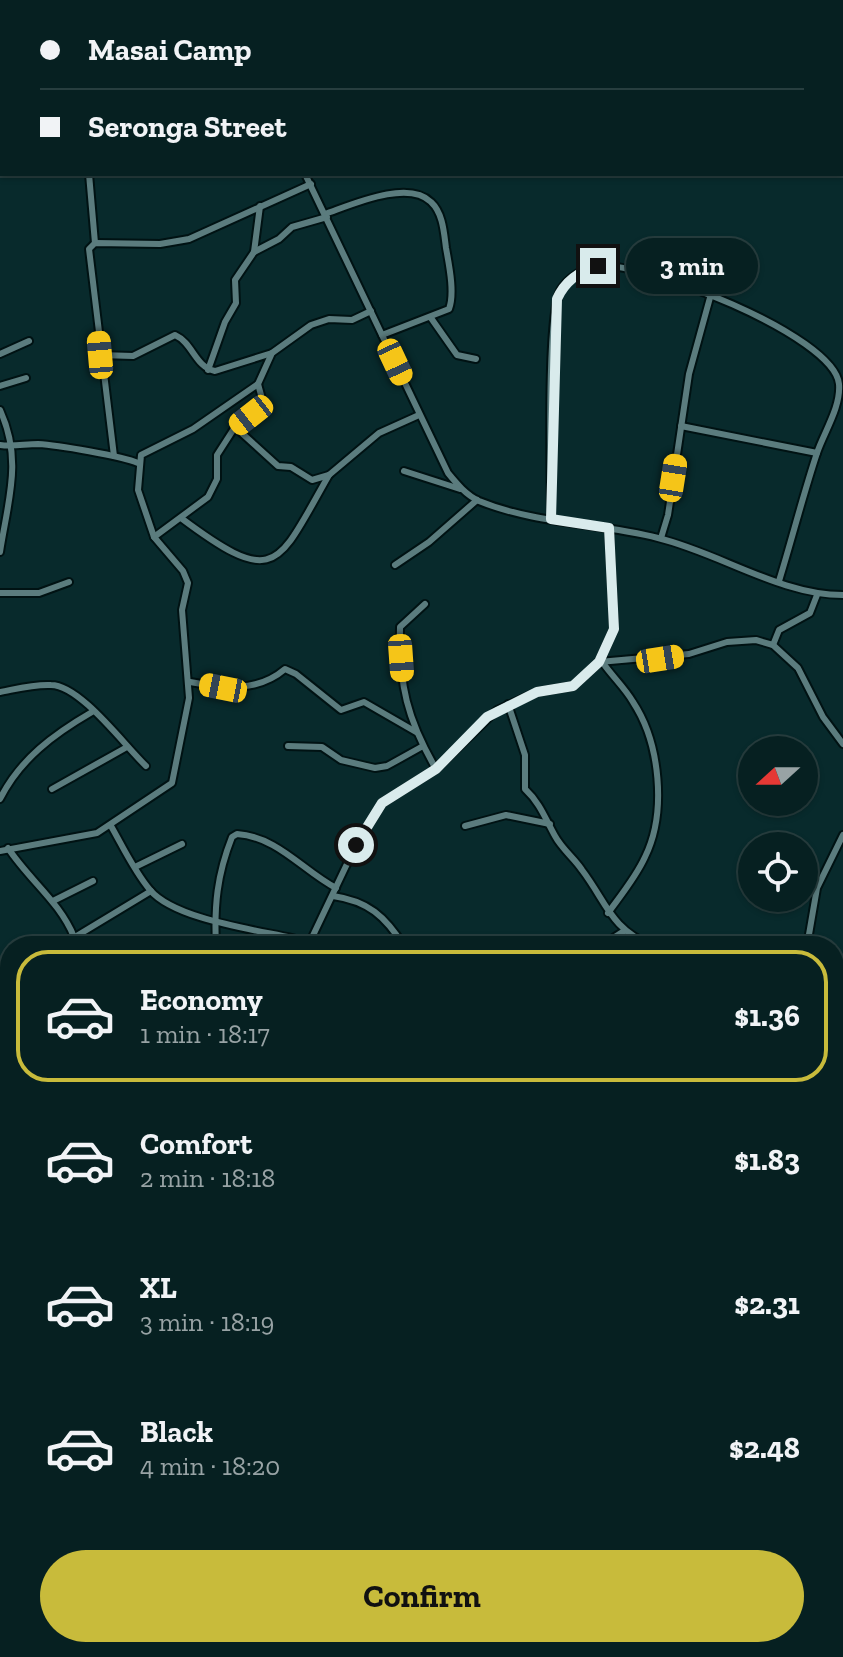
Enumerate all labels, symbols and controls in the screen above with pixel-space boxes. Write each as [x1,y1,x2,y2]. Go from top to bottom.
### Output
text: Masai Camp [88,32,251,68]
text: Seronga Street [88,109,287,145]
callout: 3 min [626,238,758,294]
route end [580,248,616,284]
text: 3 min [660,250,724,282]
car [86,330,114,380]
car [374,335,416,389]
car [225,391,277,439]
car [657,452,689,504]
car [387,633,415,683]
car [634,643,686,675]
car [197,672,249,704]
north arrow [738,736,818,816]
map controls [738,736,818,912]
route start [338,827,374,863]
button: locate [738,832,818,912]
icon: car [44,980,116,1052]
text: Economy [140,982,263,1018]
text: $1.36 [734,998,800,1034]
text: 1 min · 18:17 [140,1018,270,1050]
icon: car [44,1124,116,1196]
text: Comfort [140,1126,252,1162]
text: $1.83 [734,1142,800,1178]
text: 2 min · 18:18 [140,1162,275,1194]
icon: car [44,1268,116,1340]
text: XL [140,1270,177,1306]
text: $2.31 [734,1286,800,1322]
text: 3 min · 18:19 [140,1306,274,1338]
icon: car [44,1412,116,1484]
text: Black [140,1414,213,1450]
text: $2.48 [729,1430,800,1466]
text: 4 min · 18:20 [140,1450,280,1482]
button: Confirm [40,1550,804,1642]

